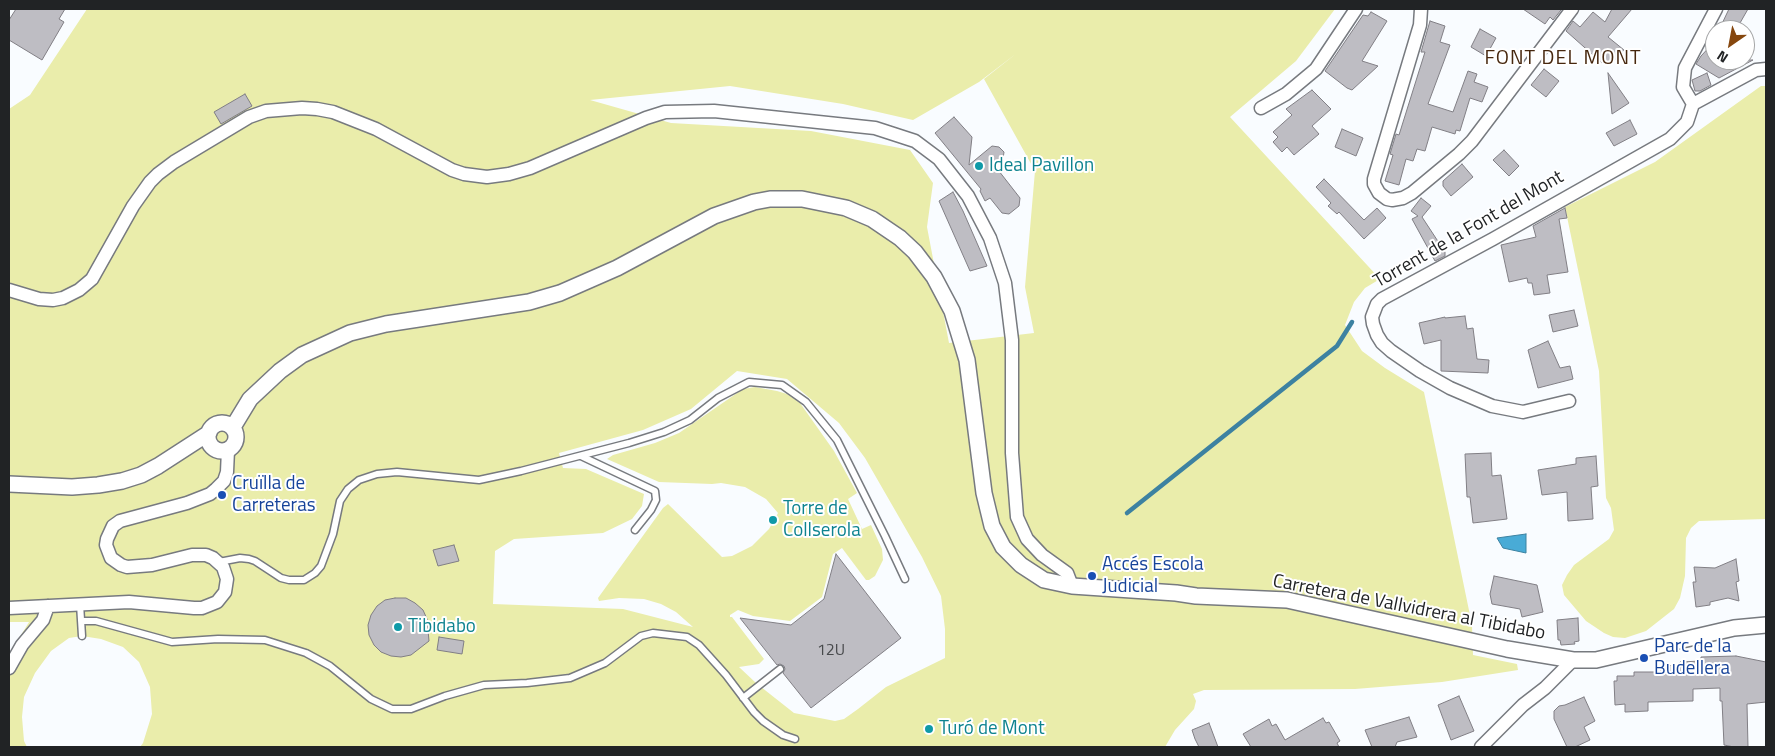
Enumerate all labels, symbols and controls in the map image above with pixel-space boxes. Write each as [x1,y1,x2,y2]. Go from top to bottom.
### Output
north arrow [1705,20,1755,70]
text: N [1712,46,1732,69]
district label: FONT DEL MONT [1483,47,1643,71]
place label: Ideal Pavillon [989,155,1094,177]
marker: Ideal Pavillon [973,160,985,172]
street label: Torrent de la Font del Mont [1370,166,1568,294]
place label: Cruïlla de Carreteras [232,473,316,517]
marker: Cruïlla de Carreteras [216,489,228,501]
place label: Torre de Collserola [783,498,861,542]
marker: Torre de Collserola [767,514,779,526]
place label: Accés Escola Judicial [1102,554,1204,598]
marker: Accés Escola Judicial [1086,570,1098,582]
street label: Carretera de Vallvidrera al Tibidabo [1271,570,1547,646]
place label: Tibidabo [408,616,476,638]
marker: Tibidabo [392,621,404,633]
place label: Parc de la Budellera [1654,636,1731,680]
house number: 12U [817,641,845,661]
marker: Parc de la Budellera [1638,652,1650,664]
place label: Turó de Mont [939,718,1045,740]
marker: Turó de Mont [923,723,935,735]

